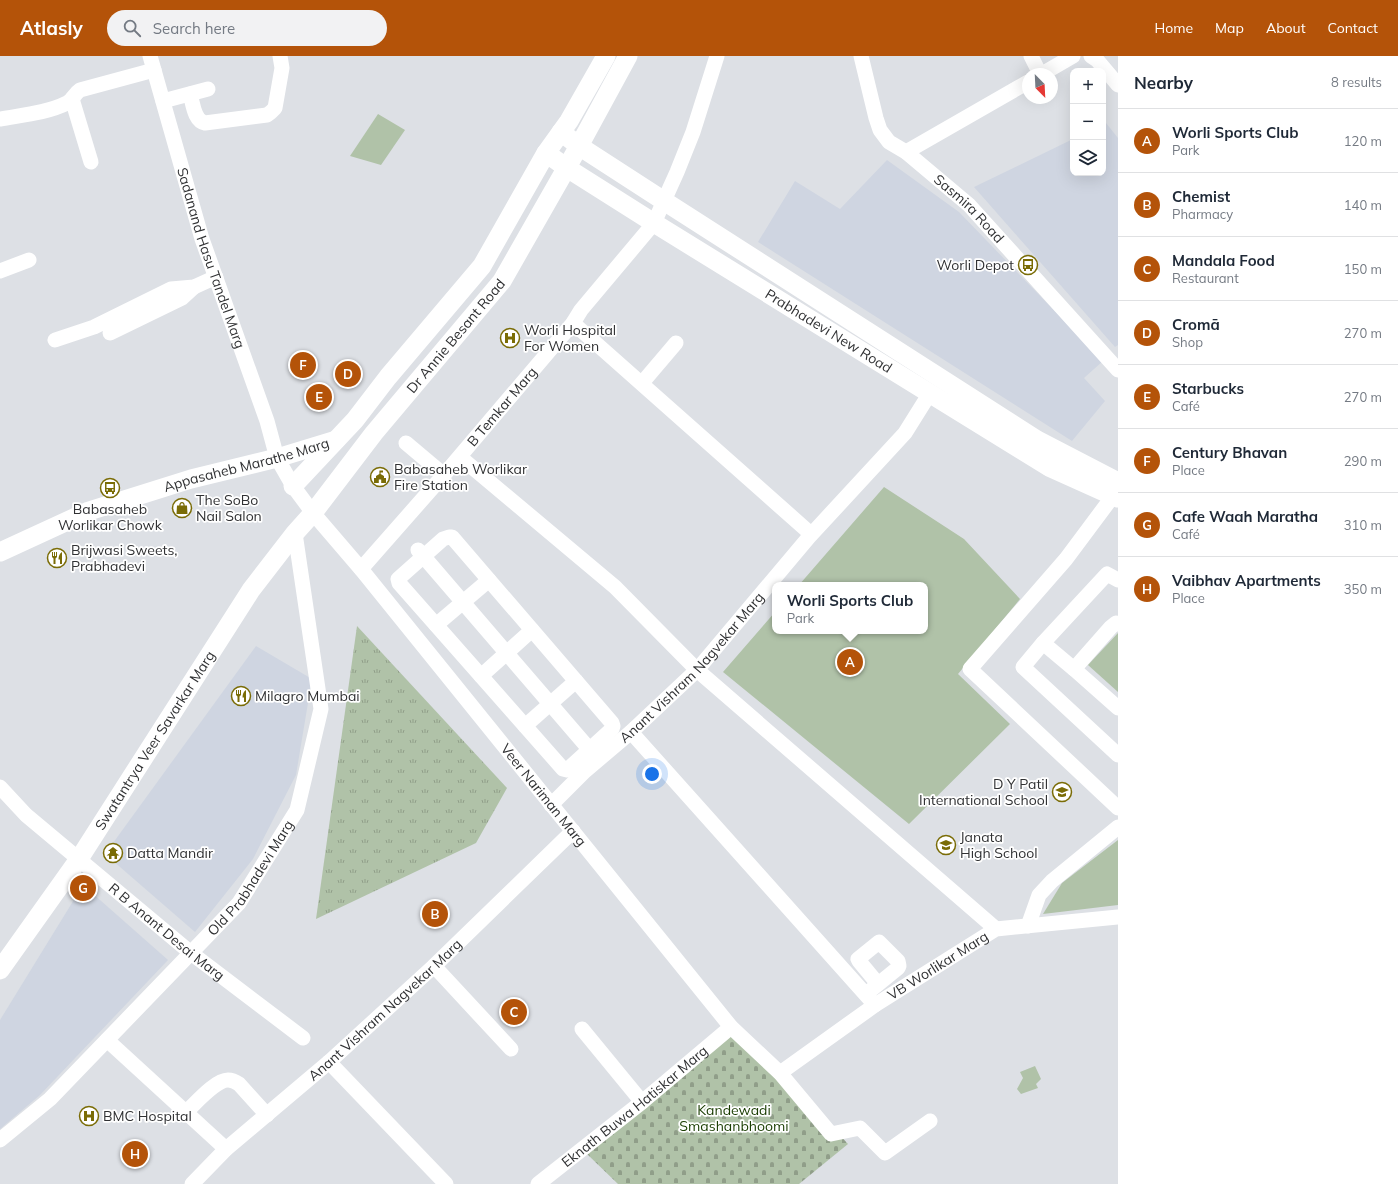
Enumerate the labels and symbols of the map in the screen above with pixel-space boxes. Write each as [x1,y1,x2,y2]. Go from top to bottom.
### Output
north arrow [1022,68,1058,104]
street label: Sadanand Hasu Tandel Marg [173,165,249,351]
street label: Sasmira Road [930,170,1008,247]
bus stop icon: Worli Depot [1017,254,1039,276]
place label: Worli Depot [937,256,1014,274]
street label: Dr Annie Besant Road [402,275,509,397]
street label: Prabhadevi New Road [762,285,895,377]
place label: Worli Hospital For Women [524,321,616,355]
hospital icon: Worli Hospital For Women [499,327,521,349]
pin: F [290,350,316,380]
pin: D [335,359,361,389]
street label: B Temkar Marg [463,363,541,450]
pin: E [306,382,332,412]
street label: Appasaheb Marathe Marg [161,434,331,496]
place label: Babasaheb Worlikar Fire Station [394,460,528,494]
public building icon: Babasaheb Worlikar Fire Station [369,466,391,488]
bus stop icon: Babasaheb Worlikar Chowk [99,477,121,499]
place label: The SoBo Nail Salon [196,491,262,525]
shop icon: The SoBo Nail Salon [171,497,193,519]
place label: Babasaheb Worlikar Chowk [58,500,163,534]
place label: Brijwasi Sweets, Prabhadevi [71,541,178,575]
restaurant icon: Brijwasi Sweets, Prabhadevi [46,547,68,569]
street label: Anant Vishram Nagvekar Marg [616,588,768,747]
street label: Swatantrya Veer Savarkar Marg [91,647,219,833]
pin: A [837,647,863,677]
restaurant icon: Milagro Mumbai [230,685,252,707]
place label: Milagro Mumbai [255,687,360,705]
street label: Veer Nariman Marg [497,740,590,850]
your location [642,764,662,784]
place label: D Y Patil International School [919,775,1048,809]
school or university icon: D Y Patil International School [1051,781,1073,803]
street label: Old Prabhadevi Marg [203,817,297,939]
place label: Janata High School [960,828,1038,862]
school or university icon: Janata High School [935,834,957,856]
temple icon: Datta Mandir [102,842,124,864]
place label: Datta Mandir [127,844,214,862]
pin: G [70,873,96,903]
street label: R B Anant Desai Marg [105,879,228,984]
pin: B [422,899,448,929]
street label: VB Worlikar Marg [884,927,992,1004]
street label: Anant Vishram Nagvekar Marg [304,935,465,1085]
pin: C [501,997,527,1027]
street label: Eknath Buwa Hatiskar Marg [558,1042,711,1171]
park label: Kandewadi Smashanbhoomi [679,1101,789,1135]
hospital icon: BMC Hospital [78,1105,100,1127]
place label: BMC Hospital [103,1107,192,1125]
pin: H [122,1139,148,1169]

